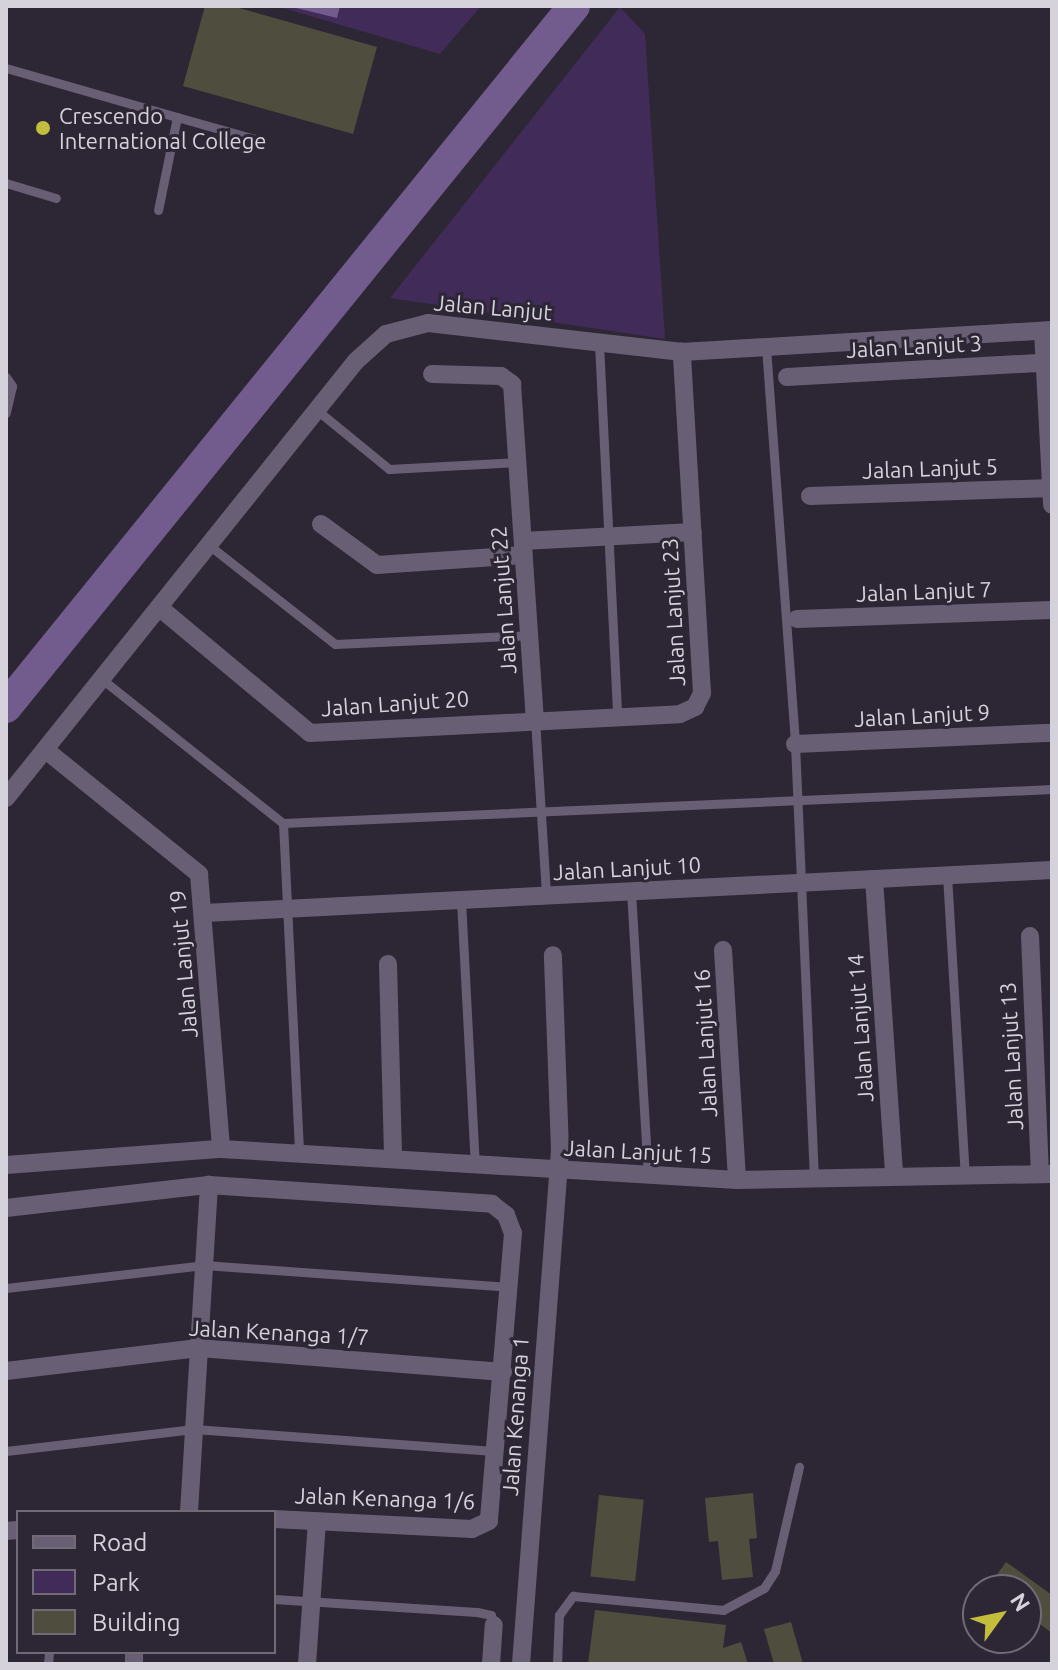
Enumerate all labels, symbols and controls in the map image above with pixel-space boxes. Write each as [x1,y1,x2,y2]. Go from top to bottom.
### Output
place label: Crescendo International College [59,102,266,154]
marker: Crescendo International College [34,119,52,137]
street label: Jalan Lanjut [433,289,553,325]
street label: Jalan Lanjut 3 [845,329,983,363]
street label: Jalan Lanjut 5 [862,452,998,484]
street label: Jalan Lanjut 22 [485,525,521,675]
street label: Jalan Lanjut 23 [656,537,690,687]
street label: Jalan Lanjut 7 [856,575,992,607]
street label: Jalan Lanjut 20 [320,685,470,721]
street label: Jalan Lanjut 9 [853,698,991,732]
street label: Jalan Lanjut 10 [552,851,702,885]
street label: Jalan Lanjut 19 [163,889,203,1039]
street label: Jalan Lanjut 14 [842,953,878,1103]
street label: Jalan Lanjut 16 [688,968,722,1118]
street label: Jalan Lanjut 13 [994,981,1028,1131]
street label: Jalan Lanjut 15 [563,1134,713,1168]
street label: Jalan Kenanga 1/7 [188,1314,370,1350]
street label: Jalan Kenanga 1 [496,1335,534,1497]
street label: Jalan Kenanga 1/6 [294,1482,476,1514]
legend [16,1510,276,1654]
text: Road [92,1529,147,1556]
text: Park [92,1569,140,1596]
north arrow [962,1574,1042,1654]
text: N [1006,1588,1036,1615]
text: Building [92,1609,180,1636]

